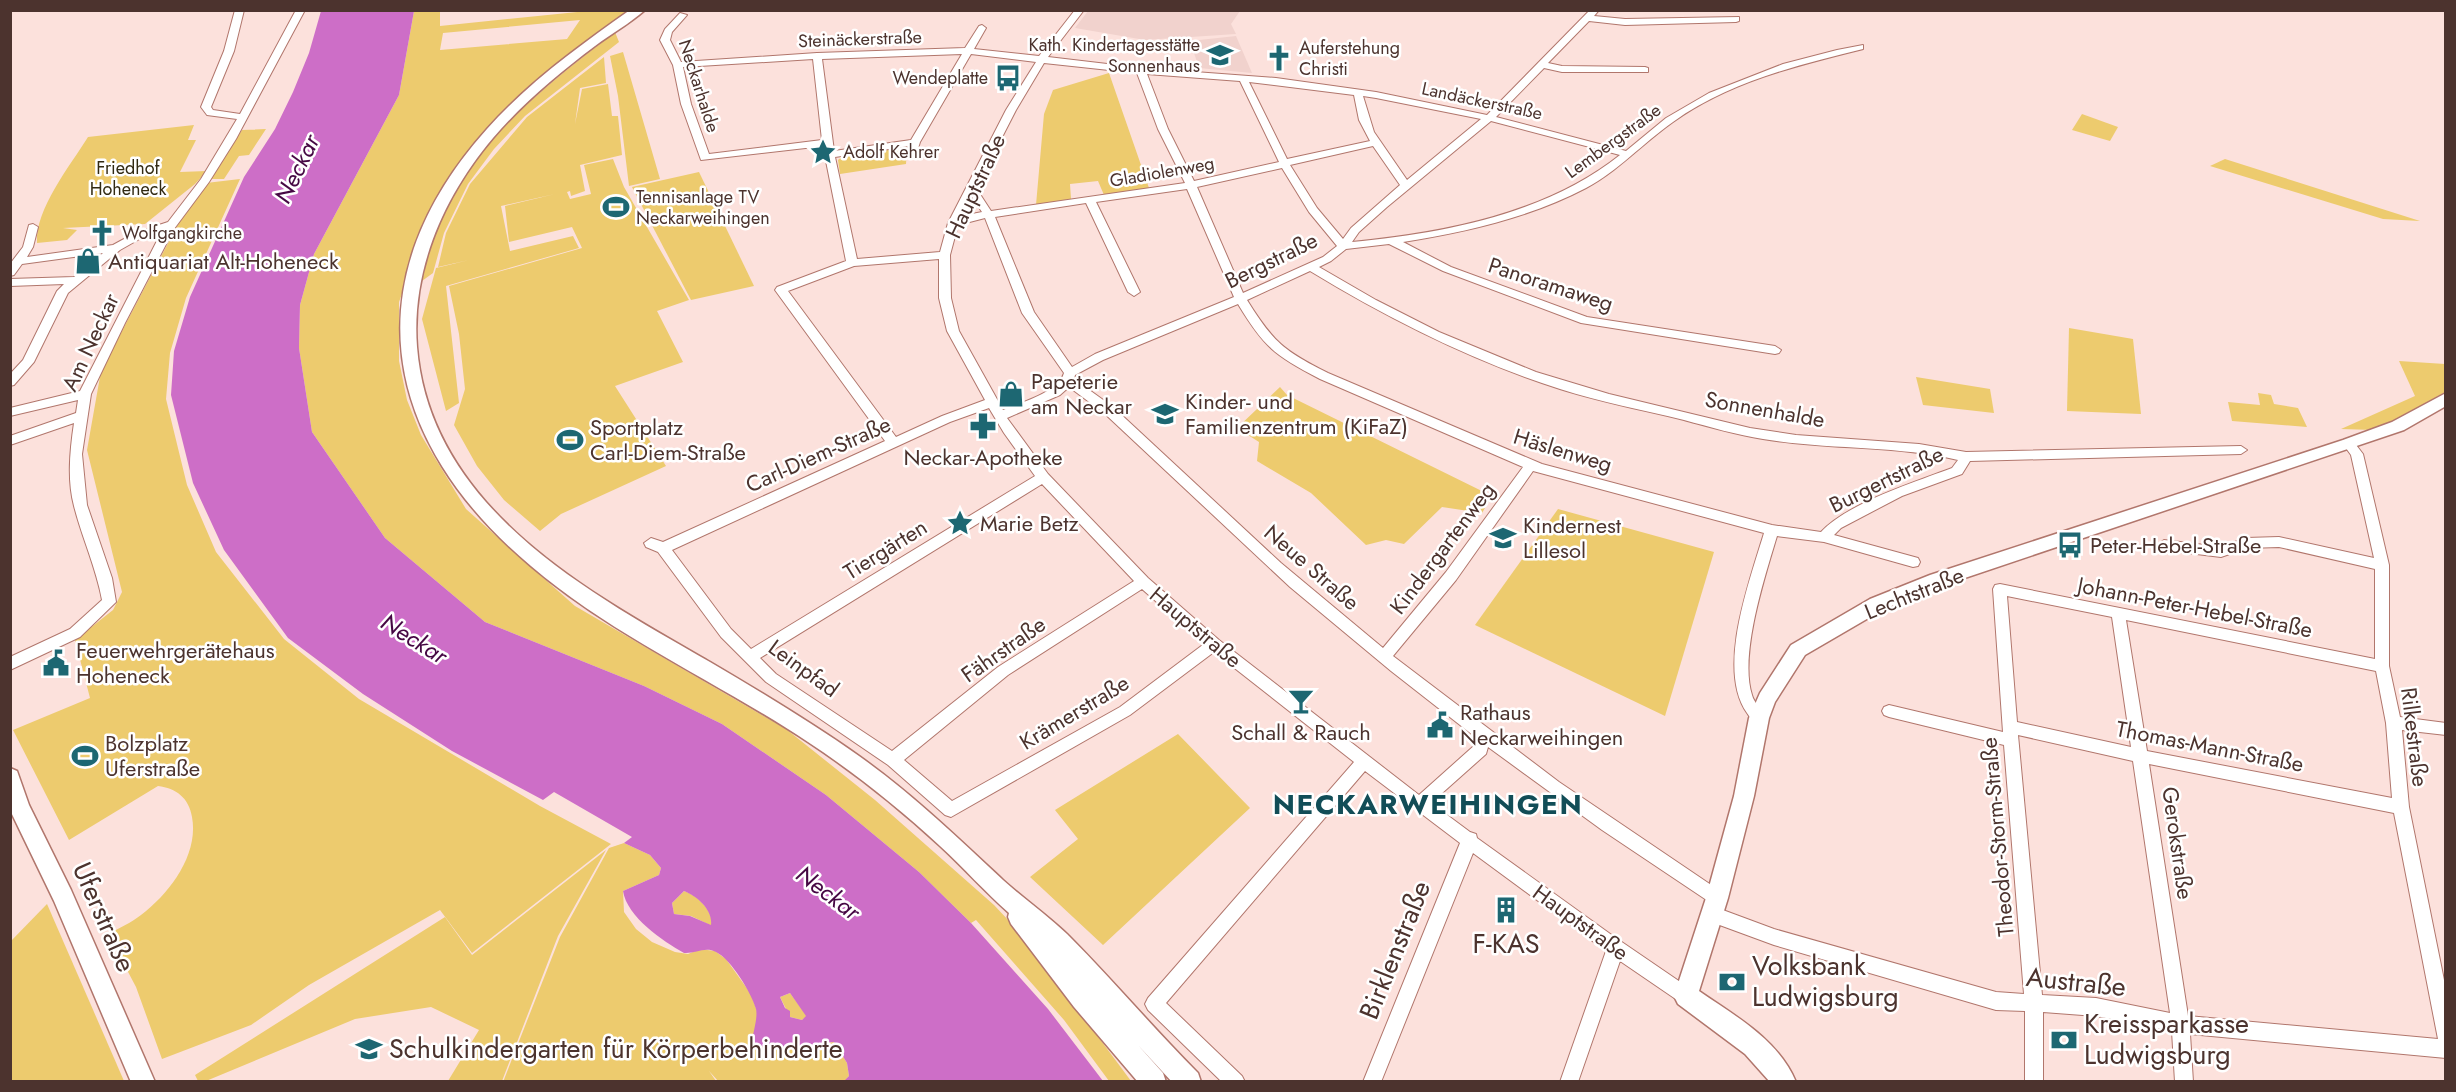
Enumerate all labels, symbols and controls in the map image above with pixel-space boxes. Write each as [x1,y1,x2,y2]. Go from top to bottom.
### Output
street label: Steinäckerstraße [798,24,922,54]
place label: Kath. Kindertagesstätte Sonnenhaus [1029,32,1200,79]
place label: Auferstehung Christi [1299,35,1400,82]
street label: Neckarhalde [672,36,726,136]
school or university icon: Kath. Kindertagesstätte Sonnenhaus [1205,40,1235,70]
church icon: Auferstehung Christi [1264,43,1294,73]
bus stop icon: Wendeplatte [993,63,1023,93]
place label: Wendeplatte [892,65,988,91]
street label: Landäckerstraße [1419,76,1545,126]
street label: Lembergstraße [1560,97,1666,185]
water label: Neckar [265,127,329,209]
street label: Hauptstraße [937,129,1013,243]
place icon: Adolf Kehrer [808,137,838,167]
place label: Adolf Kehrer [843,139,940,165]
street label: Gladiolenweg [1108,150,1216,194]
park label: Friedhof Hoheneck [90,155,166,202]
place label: Tennisanlage TV Neckarweihingen [636,184,770,231]
sports icon: Tennisanlage TV Neckarweihingen [601,192,631,222]
church icon: Wolfgangkirche [87,218,117,248]
place label: Wolfgangkirche [122,220,242,246]
street label: Bergstraße [1219,224,1323,296]
place label: Antiquariat Alt-Hoheneck [108,245,339,277]
shop icon: Antiquariat Alt-Hoheneck [73,246,103,276]
street label: Panoramaweg [1484,249,1618,319]
street label: Am Neckar [53,287,127,396]
place label: Papeterie am Neckar [1031,365,1133,422]
shop icon: Papeterie am Neckar [996,379,1026,409]
street label: Sonnenhalde [1703,383,1827,435]
place label: Kinder- und Familienzentrum (KiFaZ) [1185,385,1408,442]
school or university icon: Kinder- und Familienzentrum (KiFaZ) [1150,399,1180,429]
street label: Carl-Diem-Straße [740,408,896,500]
place label: Sportplatz Carl-Diem-Straße [590,411,746,468]
pharmacy icon: Neckar-Apotheke [968,411,998,441]
street label: Häslenweg [1510,420,1616,480]
sports icon: Sportplatz Carl-Diem-Straße [555,425,585,455]
street label: Burgertstraße [1823,437,1949,521]
place label: Neckar-Apotheke [903,441,1063,473]
street label: Kindergartenweg [1382,475,1502,621]
place label: Marie Betz [980,507,1079,539]
place icon: Marie Betz [945,508,975,538]
place label: Kindernest Lillesol [1523,509,1622,566]
street label: Tiergärten [837,511,933,587]
street label: Neue Straße [1257,517,1367,617]
school or university icon: Kindernest Lillesol [1488,523,1518,553]
place label: Peter-Hebel-Straße [2090,529,2261,561]
bus stop icon: Peter-Hebel-Straße [2055,530,2085,560]
street label: Lechtstraße [1860,559,1968,627]
street label: Johann-Peter-Hebel-Straße [2072,568,2315,645]
street label: Hauptstraße [1143,579,1249,675]
water label: Neckar [374,604,456,674]
street label: Fährstraße [954,608,1052,690]
street label: Leinpfad [762,631,846,705]
place label: Feuerwehrgerätehaus Hoheneck [76,634,275,691]
public building icon: Feuerwehrgerätehaus Hoheneck [41,648,71,678]
street label: Krämerstraße [1013,667,1135,757]
bar icon: Schall & Rauch [1286,686,1316,716]
street label: Rilkestraße [2393,686,2437,788]
place label: Rathaus Neckarweihingen [1460,696,1623,753]
public building icon: Rathaus Neckarweihingen [1425,710,1455,740]
street label: Thomas-Mann-Straße [2114,712,2306,780]
place label: Schall & Rauch [1231,716,1371,748]
place label: Bolzplatz Uferstraße [105,727,200,784]
street label: Theodor-Storm-Straße [1972,736,2022,938]
sports icon: Bolzplatz Uferstraße [70,741,100,771]
district label: NECKARWEIHINGEN [1273,784,1583,825]
street label: Gerokstraße [2154,785,2202,901]
street label: Uferstraße [63,856,146,978]
water label: Neckar [789,857,869,930]
street label: Birklenstraße [1349,875,1440,1025]
street label: Hauptstraße [1526,876,1636,968]
building icon: F-KAS [1491,895,1521,925]
place label: F-KAS [1472,924,1540,963]
place label: Volksbank Ludwigsburg [1752,946,1899,1016]
street label: Austraße [2024,957,2128,1006]
bank icon: Volksbank Ludwigsburg [1717,967,1747,997]
place label: Kreissparkasse Ludwigsburg [2084,1004,2249,1074]
bank icon: Kreissparkasse Ludwigsburg [2049,1025,2079,1055]
place label: Schulkindergarten für Körperbehinderte [389,1029,843,1068]
school or university icon: Schulkindergarten für Körperbehinderte [354,1034,384,1064]

